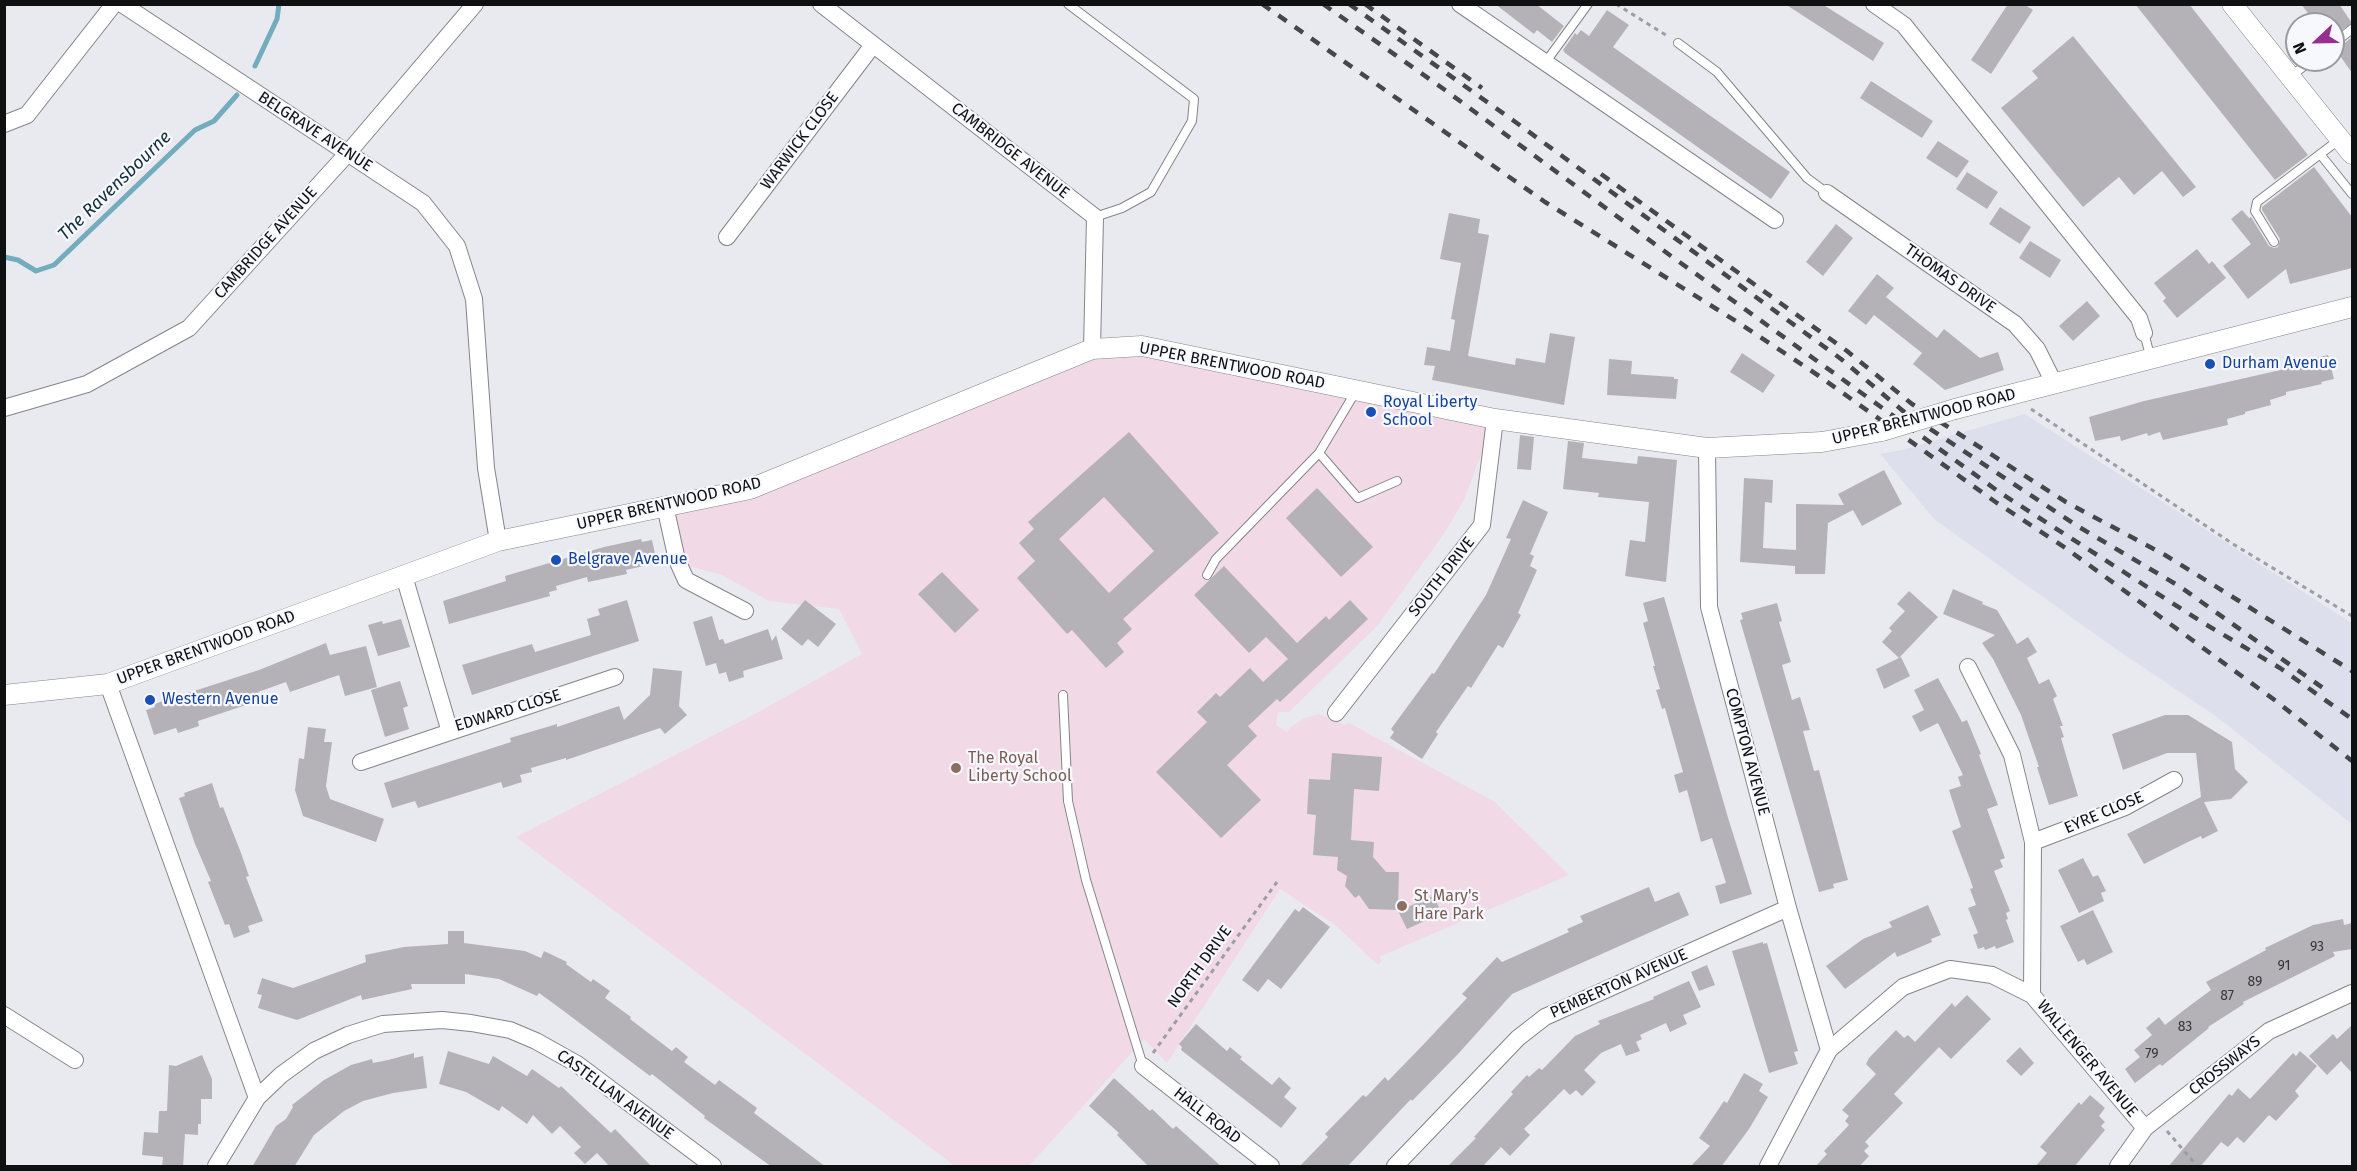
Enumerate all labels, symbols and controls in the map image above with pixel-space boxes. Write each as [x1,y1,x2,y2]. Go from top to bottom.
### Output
north arrow [2285,12,2345,72]
text: N [2289,40,2310,57]
street label: BELGRAVE AVENUE [254,88,376,176]
street label: WARWICK CLOSE [757,88,843,194]
street label: CAMBRIDGE AVENUE [947,99,1073,203]
water label: The Ravensbourne [54,127,176,245]
street label: CAMBRIDGE AVENUE [211,183,321,303]
street label: THOMAS DRIVE [1901,240,1999,318]
street label: UPPER BRENTWOOD ROAD [1138,339,1326,393]
place label: Durham Avenue [2222,354,2337,374]
marker: Durham Avenue [2203,357,2217,371]
street label: UPPER BRENTWOOD ROAD [1830,385,2018,449]
place label: Royal Liberty School [1383,393,1477,431]
marker: Royal Liberty School [1364,405,1378,419]
street label: UPPER BRENTWOOD ROAD [575,473,763,535]
street label: SOUTH DRIVE [1405,533,1479,621]
place label: Belgrave Avenue [568,550,687,570]
marker: Belgrave Avenue [549,553,563,567]
street label: UPPER BRENTWOOD ROAD [114,607,298,689]
street label: EDWARD CLOSE [453,686,563,736]
street label: COMPTON AVENUE [1721,686,1773,818]
place label: Western Avenue [162,690,278,710]
marker: Western Avenue [143,693,157,707]
place label: The Royal Liberty School [968,749,1072,787]
marker: The Royal Liberty School [949,761,963,775]
street label: EYRE CLOSE [2061,788,2147,838]
place label: St Mary's Hare Park [1414,887,1484,925]
marker: St Mary's Hare Park [1395,899,1409,913]
street label: NORTH DRIVE [1164,922,1236,1012]
house number: 93 [2310,939,2324,955]
street label: PEMBERTON AVENUE [1547,945,1691,1023]
house number: 91 [2277,958,2291,974]
house number: 89 [2248,974,2262,990]
house number: 87 [2220,988,2234,1004]
street label: WALLENGER AVENUE [2032,997,2142,1121]
house number: 83 [2178,1019,2192,1035]
street label: CROSSWAYS [2185,1032,2265,1100]
street label: CASTELLAN AVENUE [553,1046,677,1144]
house number: 79 [2145,1046,2159,1062]
street label: HALL ROAD [1170,1084,1244,1148]

